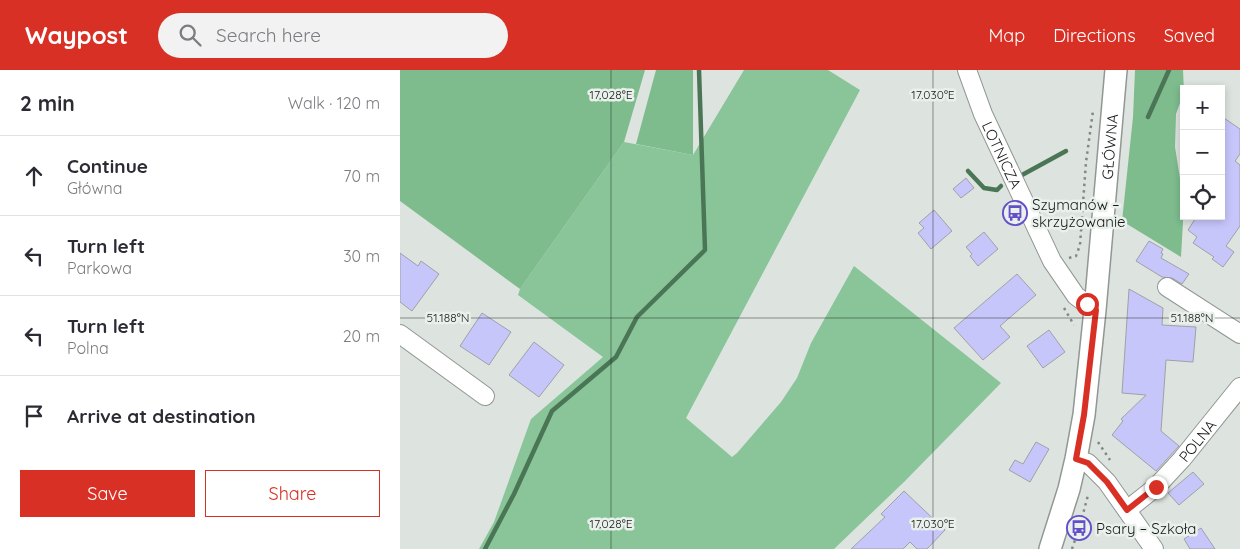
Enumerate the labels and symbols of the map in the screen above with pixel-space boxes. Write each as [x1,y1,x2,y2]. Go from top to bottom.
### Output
text: 17.028°E [589,87,633,102]
text: 17.030°E [911,87,955,102]
street label: GŁÓWNA [1097,113,1122,180]
street label: LOTNICZA [978,118,1026,192]
place label: Szymanów – skrzyżowanie [1032,195,1126,231]
bus stop icon: Szymanów – skrzyżowanie [1002,200,1028,226]
route start [1076,293,1099,316]
text: 51.188°N [427,310,469,325]
text: 51.188°N [1171,310,1213,325]
street label: POLNA [1174,415,1220,466]
route end [1145,476,1168,499]
bus stop icon: Psary – Szkoła [1066,515,1092,541]
text: 17.028°E [589,516,633,531]
text: 17.030°E [911,516,955,531]
place label: Psary – Szkoła [1096,519,1196,538]

